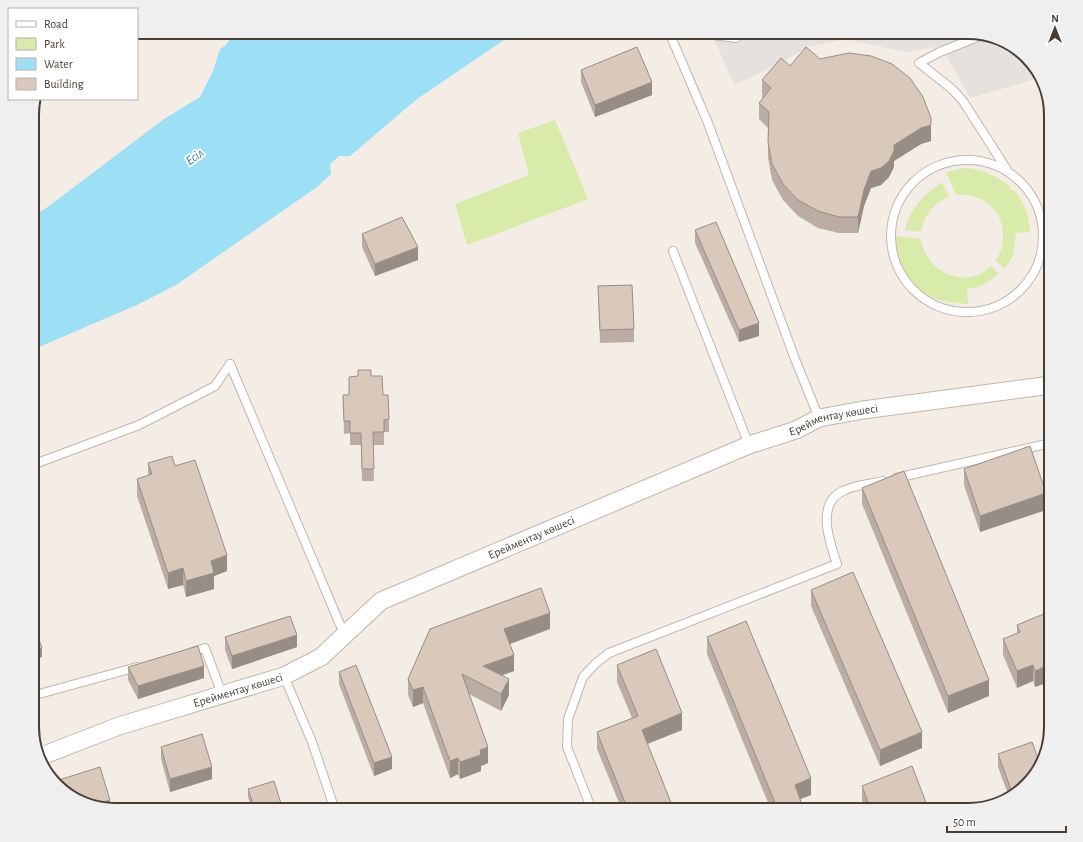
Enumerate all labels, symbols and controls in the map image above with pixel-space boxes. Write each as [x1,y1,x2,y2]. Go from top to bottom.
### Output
legend [8,8,138,100]
north arrow [1035,8,1075,48]
text: N [1051,13,1059,24]
text: Road [44,18,68,30]
text: Park [44,38,65,50]
text: Water [44,58,73,70]
text: Building [44,78,84,90]
water label: Есіл [184,147,206,168]
street label: Ерейментау көшесі [787,402,879,438]
street label: Ерейментау көшесі [486,514,576,561]
street label: Ерейментау көшесі [192,671,284,709]
scale bar [947,808,1066,834]
text: 50 m [953,816,976,828]

